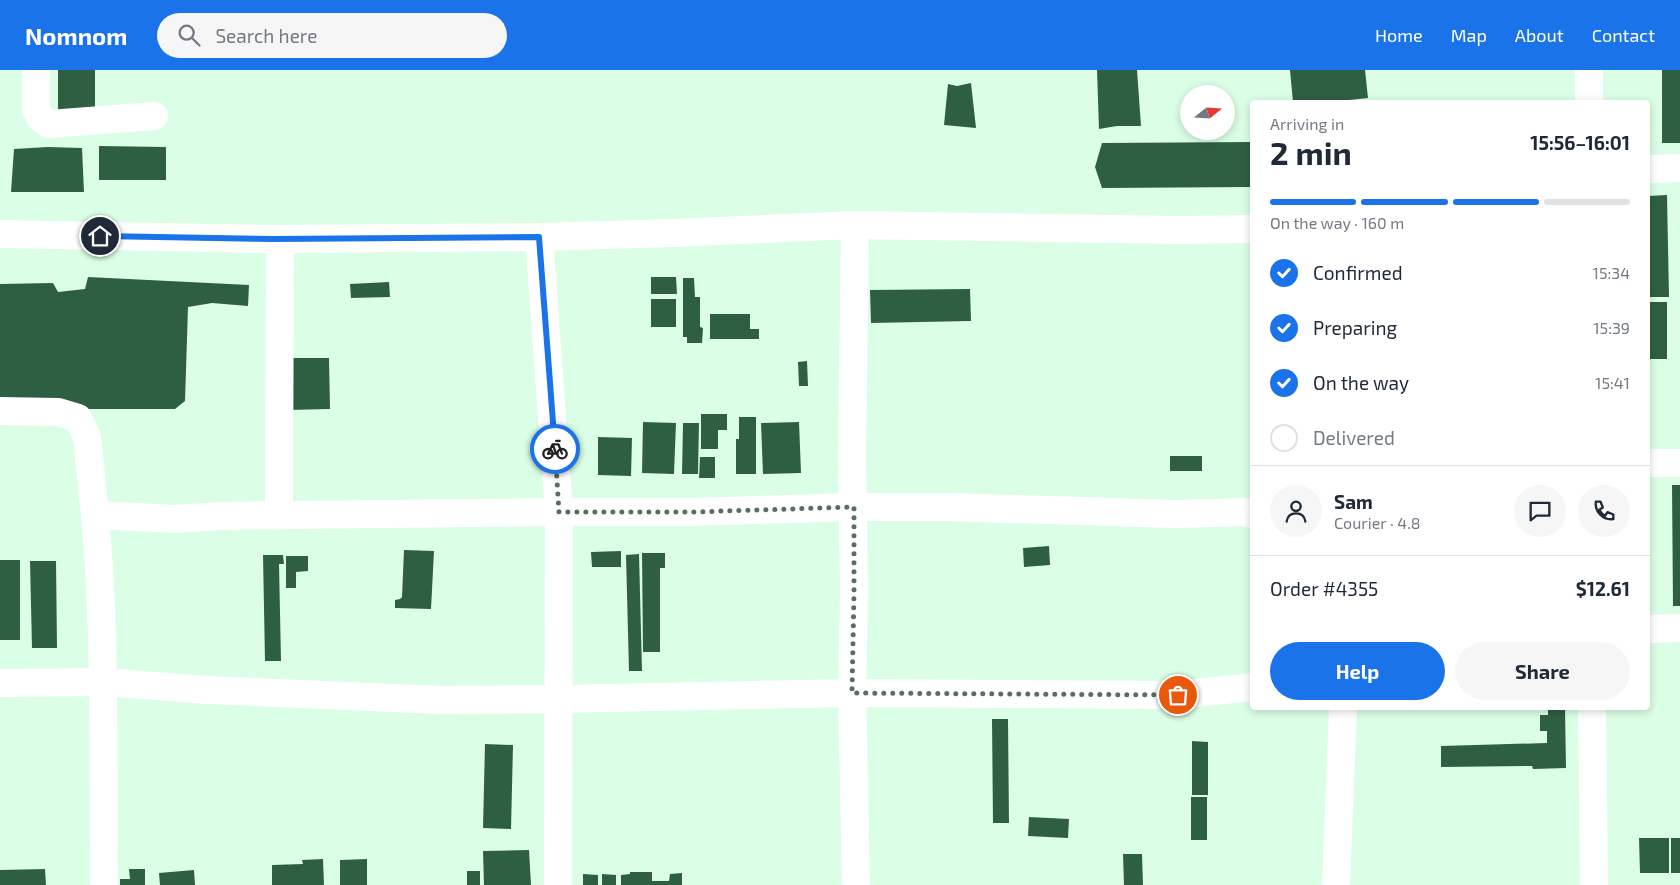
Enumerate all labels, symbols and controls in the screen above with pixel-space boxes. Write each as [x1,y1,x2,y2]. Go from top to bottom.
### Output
search box [157,13,507,58]
text: Nomnom [25,21,127,50]
icon: search [175,21,203,49]
text: Search here [215,24,317,47]
text: Home [1375,24,1423,46]
text: Map [1451,24,1487,46]
text: About [1515,24,1564,46]
text: Contact [1592,24,1655,46]
north arrow [1180,85,1235,140]
map controls [1180,85,1235,140]
text: Arriving in [1270,114,1344,133]
text: 15:56–16:01 [1530,131,1630,154]
text: 2 min [1270,133,1352,171]
text: On the way · 160 m [1270,213,1404,232]
pin [79,215,121,257]
icon: home [86,222,114,250]
icon: check [1270,259,1298,287]
text: Confirmed [1313,261,1403,284]
text: 15:34 [1593,263,1630,282]
icon: check [1270,314,1298,342]
text: Preparing [1313,316,1397,339]
text: 15:39 [1593,318,1630,337]
icon: check [1270,369,1298,397]
text: On the way [1313,371,1409,394]
text: 15:41 [1595,373,1630,392]
courier [530,424,580,474]
text: Delivered [1313,426,1395,449]
icon: bike [541,435,569,463]
button: person [1270,485,1322,537]
button: chat [1514,485,1566,537]
button: phone [1578,485,1630,537]
text: Sam [1334,490,1373,513]
text: Courier · 4.8 [1334,513,1421,532]
text: Order #4355 [1270,577,1378,600]
text: $12.61 [1576,577,1630,600]
button: Help [1270,642,1445,700]
button: Share [1455,642,1630,700]
pin [1157,674,1199,716]
icon: bag [1164,681,1192,709]

